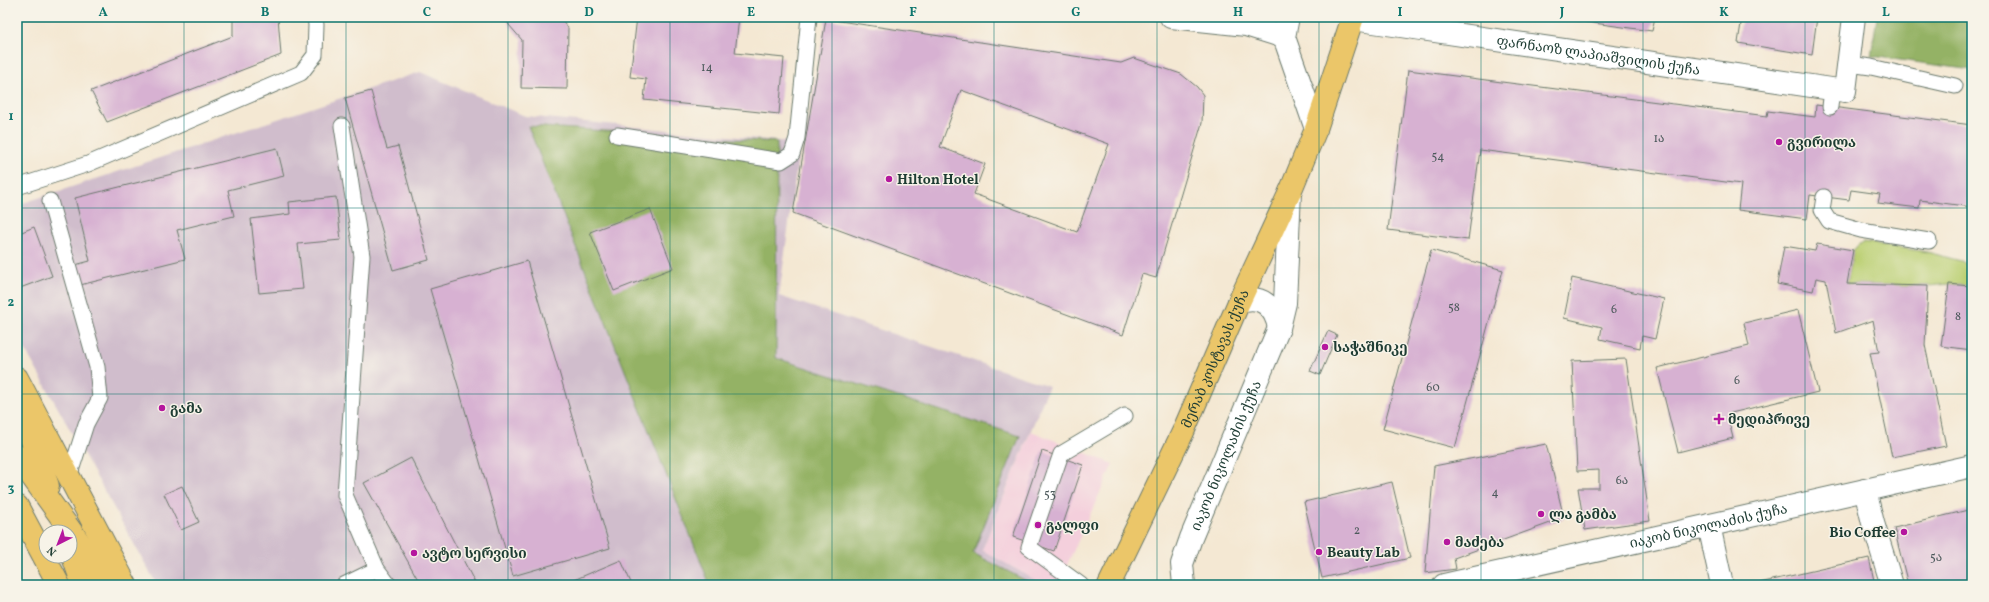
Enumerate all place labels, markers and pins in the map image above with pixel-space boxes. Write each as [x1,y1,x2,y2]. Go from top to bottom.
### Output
place label: გვირილა [1787,134,1856,153]
marker: გვირილა [1774,137,1784,147]
place label: Hilton Hotel [897,171,979,190]
marker: Hilton Hotel [884,174,894,184]
place label: საჭაშნიკე [1333,339,1408,358]
marker: საჭაშნიკე [1320,342,1330,352]
place label: გამა [170,400,203,419]
marker: გამა [157,403,167,413]
place label: მედიპრივე [1728,411,1810,430]
marker: მედიპრივე [1713,413,1725,425]
place label: ლა გამბა [1549,506,1617,525]
marker: ლა გამბა [1536,509,1546,519]
place label: გალფი [1046,517,1099,536]
marker: გალფი [1033,520,1043,530]
place label: Bio Coffee [1829,524,1896,543]
marker: Bio Coffee [1899,527,1909,537]
place label: მაძება [1455,534,1504,553]
marker: მაძება [1442,537,1452,547]
place label: Beauty Lab [1327,544,1400,563]
place label: ავტო სერვისი [422,545,527,564]
marker: Beauty Lab [1314,547,1324,557]
marker: ავტო სერვისი [409,548,419,558]

